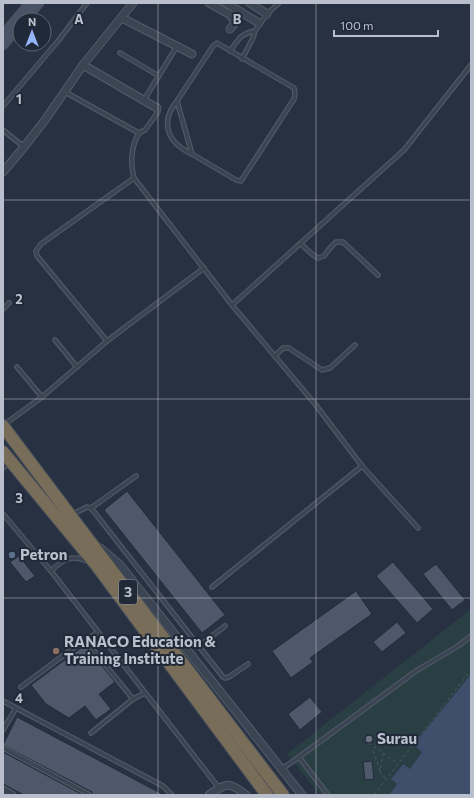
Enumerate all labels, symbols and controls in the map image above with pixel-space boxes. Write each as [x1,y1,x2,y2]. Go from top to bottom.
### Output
text: A [74,11,84,27]
text: B [233,11,242,27]
north arrow [12,12,52,52]
scale bar [334,12,438,38]
text: N [28,15,36,28]
text: 100 m [340,18,374,32]
text: 1 [16,91,22,107]
text: 2 [15,291,23,307]
text: 3 [15,490,23,506]
place label: Petron [20,545,67,563]
marker: Petron [7,550,17,560]
road number: 3 [119,580,137,604]
place label: RANACO Education & Training Institute [64,632,217,667]
marker: RANACO Education & Training Institute [51,646,61,656]
text: 4 [15,690,23,706]
place label: Surau [377,729,417,747]
marker: Surau [364,734,374,744]

